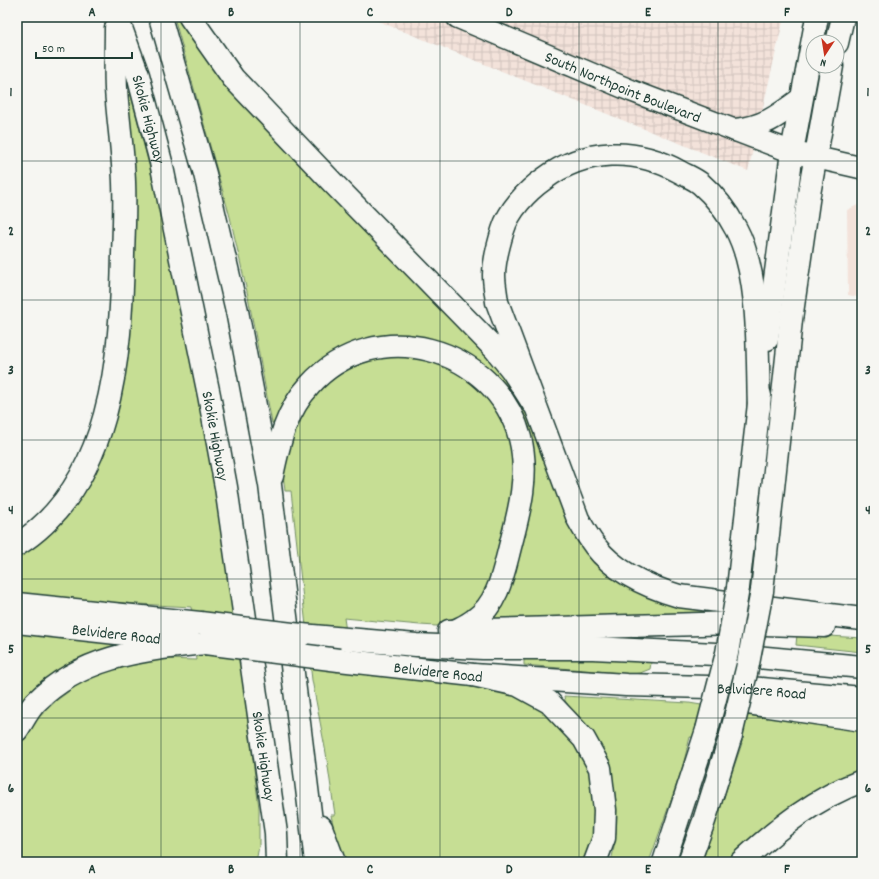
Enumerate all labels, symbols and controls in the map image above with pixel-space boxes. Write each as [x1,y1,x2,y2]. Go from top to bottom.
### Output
text: A [88,4,96,23]
text: B [228,4,234,23]
text: C [367,4,374,23]
text: D [506,4,513,23]
text: E [645,4,652,23]
text: F [784,4,790,23]
scale bar [36,34,132,60]
north arrow [805,34,845,74]
text: 50 m [42,41,65,58]
street label: South Northpoint Boulevard [541,46,704,130]
text: N [818,53,828,70]
street label: Skokie Highway [124,73,170,167]
text: 1 [10,84,13,103]
text: 1 [867,84,870,103]
text: 2 [8,223,14,242]
text: 2 [865,223,871,242]
text: 3 [8,362,14,381]
text: 3 [865,362,871,381]
street label: Skokie Highway [194,389,234,483]
text: 4 [8,502,14,521]
text: 4 [865,502,871,521]
street label: Belvidere Road [71,619,162,652]
text: 5 [8,641,14,660]
text: 5 [865,641,871,660]
street label: Belvidere Road [392,657,483,690]
street label: Belvidere Road [717,678,807,707]
street label: Skokie Highway [245,710,280,804]
text: 6 [8,780,15,799]
text: 6 [865,780,872,799]
text: A [88,861,96,879]
text: B [228,861,234,879]
text: C [367,861,374,879]
text: D [506,861,513,879]
text: E [645,861,652,879]
text: F [784,861,790,879]

